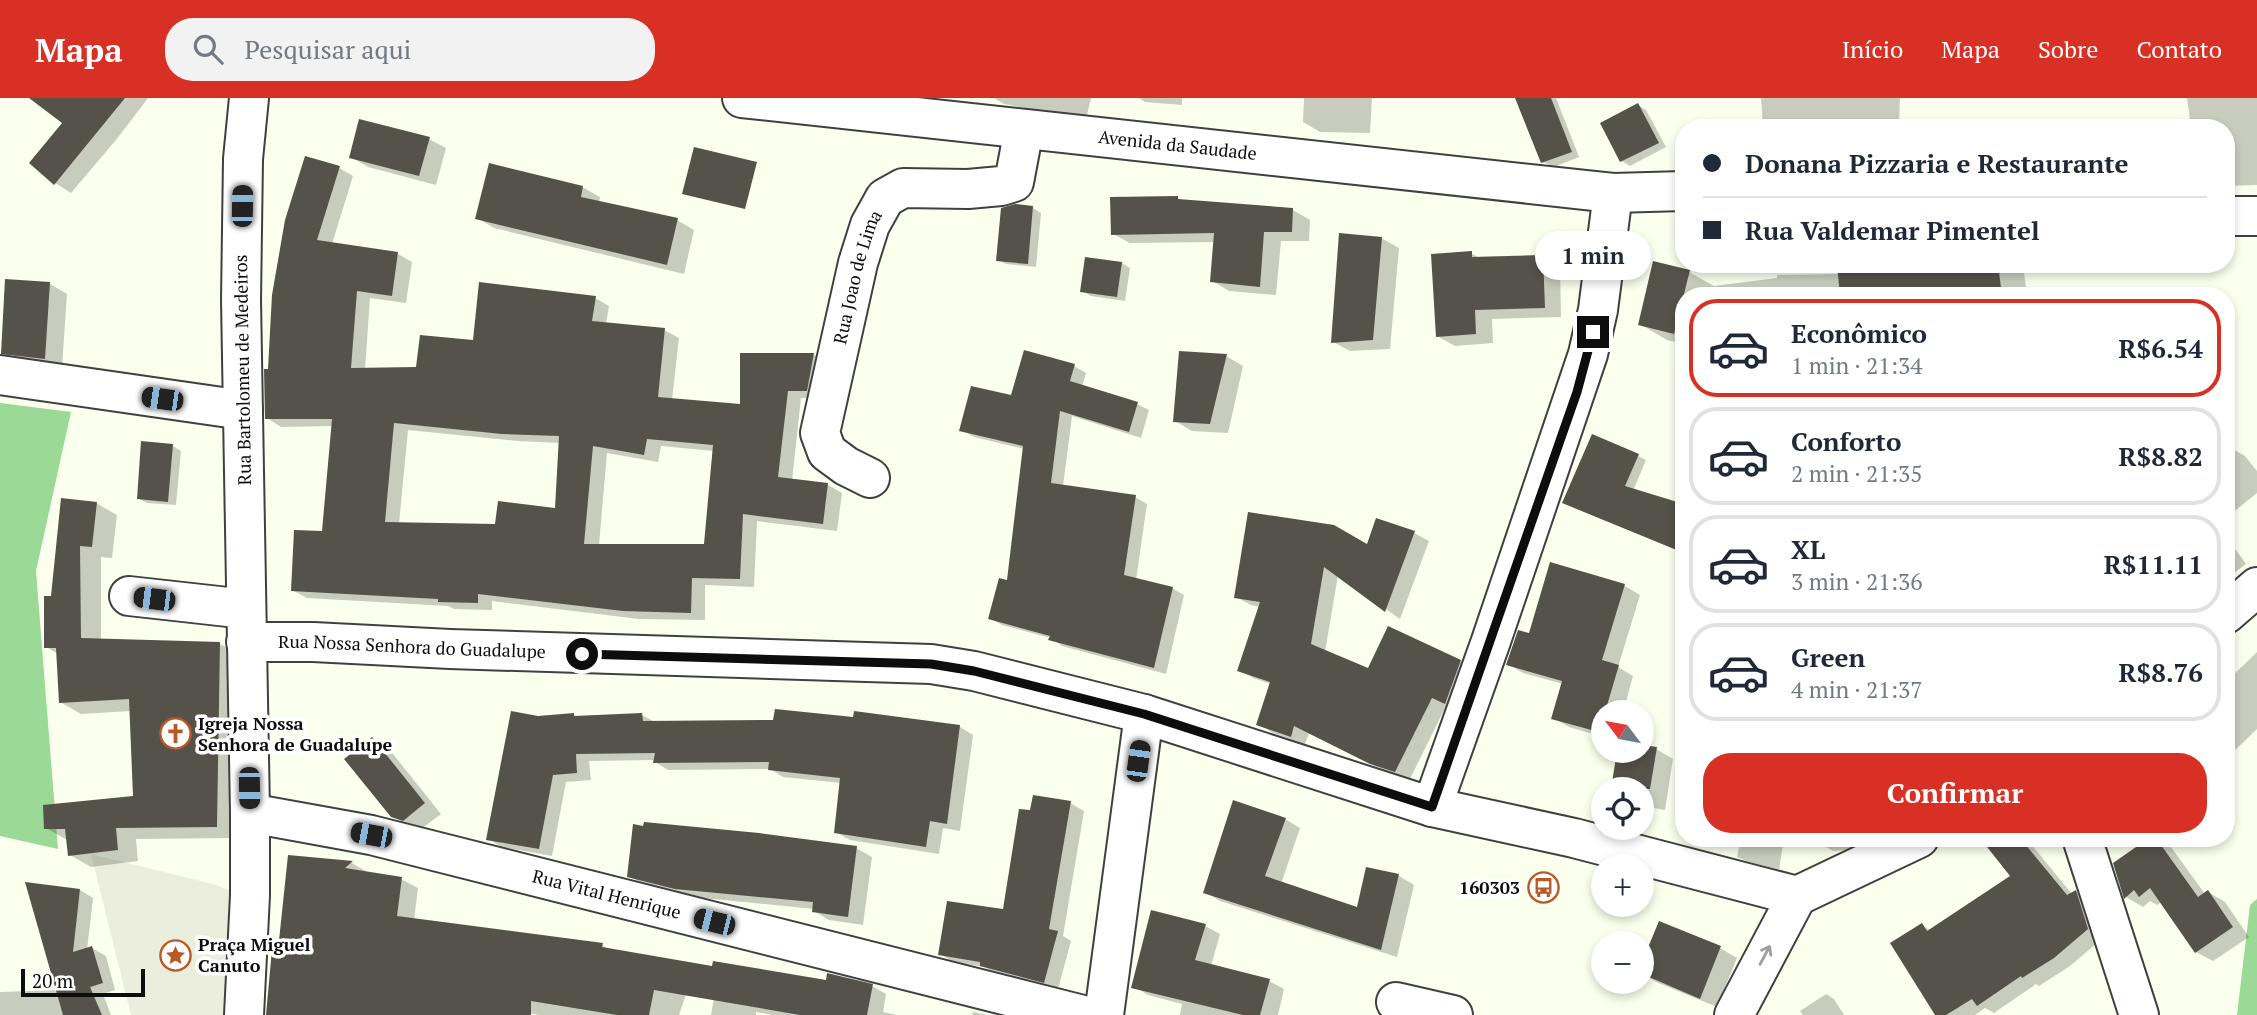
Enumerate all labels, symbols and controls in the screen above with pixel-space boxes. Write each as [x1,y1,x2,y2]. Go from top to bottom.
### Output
search box [165,18,655,81]
text: Mapa [35,28,123,71]
icon: search [189,30,227,68]
text: Pesquisar aqui [245,32,411,66]
text: Início [1842,33,1903,65]
text: Mapa [1941,33,2000,65]
text: Sobre [2038,33,2098,65]
text: Contato [2136,33,2222,65]
street label: Avenida da Saudade [1097,124,1258,165]
text: Donana Pizzaria e Restaurante [1745,146,2129,180]
car [232,185,253,227]
street label: Rua Joao de Lima [827,205,887,346]
text: Rua Valdemar Pimentel [1745,213,2040,247]
callout: 1 min [1535,230,1651,280]
text: 1 min [1562,240,1624,271]
street label: Rua Bartolomeu de Medeiros [228,254,256,486]
route end [1577,316,1609,348]
text: Econômico [1791,316,1927,350]
icon: car [1707,317,1770,380]
text: R$6.54 [2118,331,2203,365]
text: 1 min · 21:34 [1791,350,1923,381]
car [140,386,185,412]
text: Conforto [1791,424,1901,458]
icon: car [1707,425,1770,488]
text: R$8.82 [2118,439,2203,473]
text: 2 min · 21:35 [1791,458,1923,489]
text: XL [1791,532,1825,566]
icon: car [1707,533,1770,596]
text: R$11.11 [2104,547,2203,581]
text: 3 min · 21:36 [1791,566,1923,597]
car [132,586,177,612]
street label: Rua Nossa Senhora do Guadalupe [278,629,546,663]
route start [566,638,598,670]
text: Green [1791,640,1865,674]
icon: car [1707,641,1770,704]
text: R$8.76 [2118,655,2203,689]
text: 4 min · 21:37 [1791,674,1923,705]
north arrow [1591,700,1654,763]
map controls [1591,700,1654,994]
place label: Igreja Nossa Senhora de Guadalupe [198,711,392,756]
church icon: Igreja Nossa Senhora de Guadalupe [158,717,192,751]
car [1125,739,1152,783]
button: Confirmar [1703,753,2207,833]
car [239,767,260,809]
button: locate [1591,777,1654,840]
car [349,821,394,849]
button: + [1591,854,1654,917]
street label: Rua Vital Henrique [530,863,684,924]
bus stop icon: 160303 [1526,871,1560,905]
place label: 160303 [1459,875,1520,899]
car [692,907,737,937]
button: − [1591,931,1654,994]
place label: Praça Miguel Canuto [198,932,311,977]
place icon: Praça Miguel Canuto [158,938,192,972]
one-way arrow [1759,945,1772,966]
scale bar [21,966,145,998]
text: 20 m [32,968,73,993]

